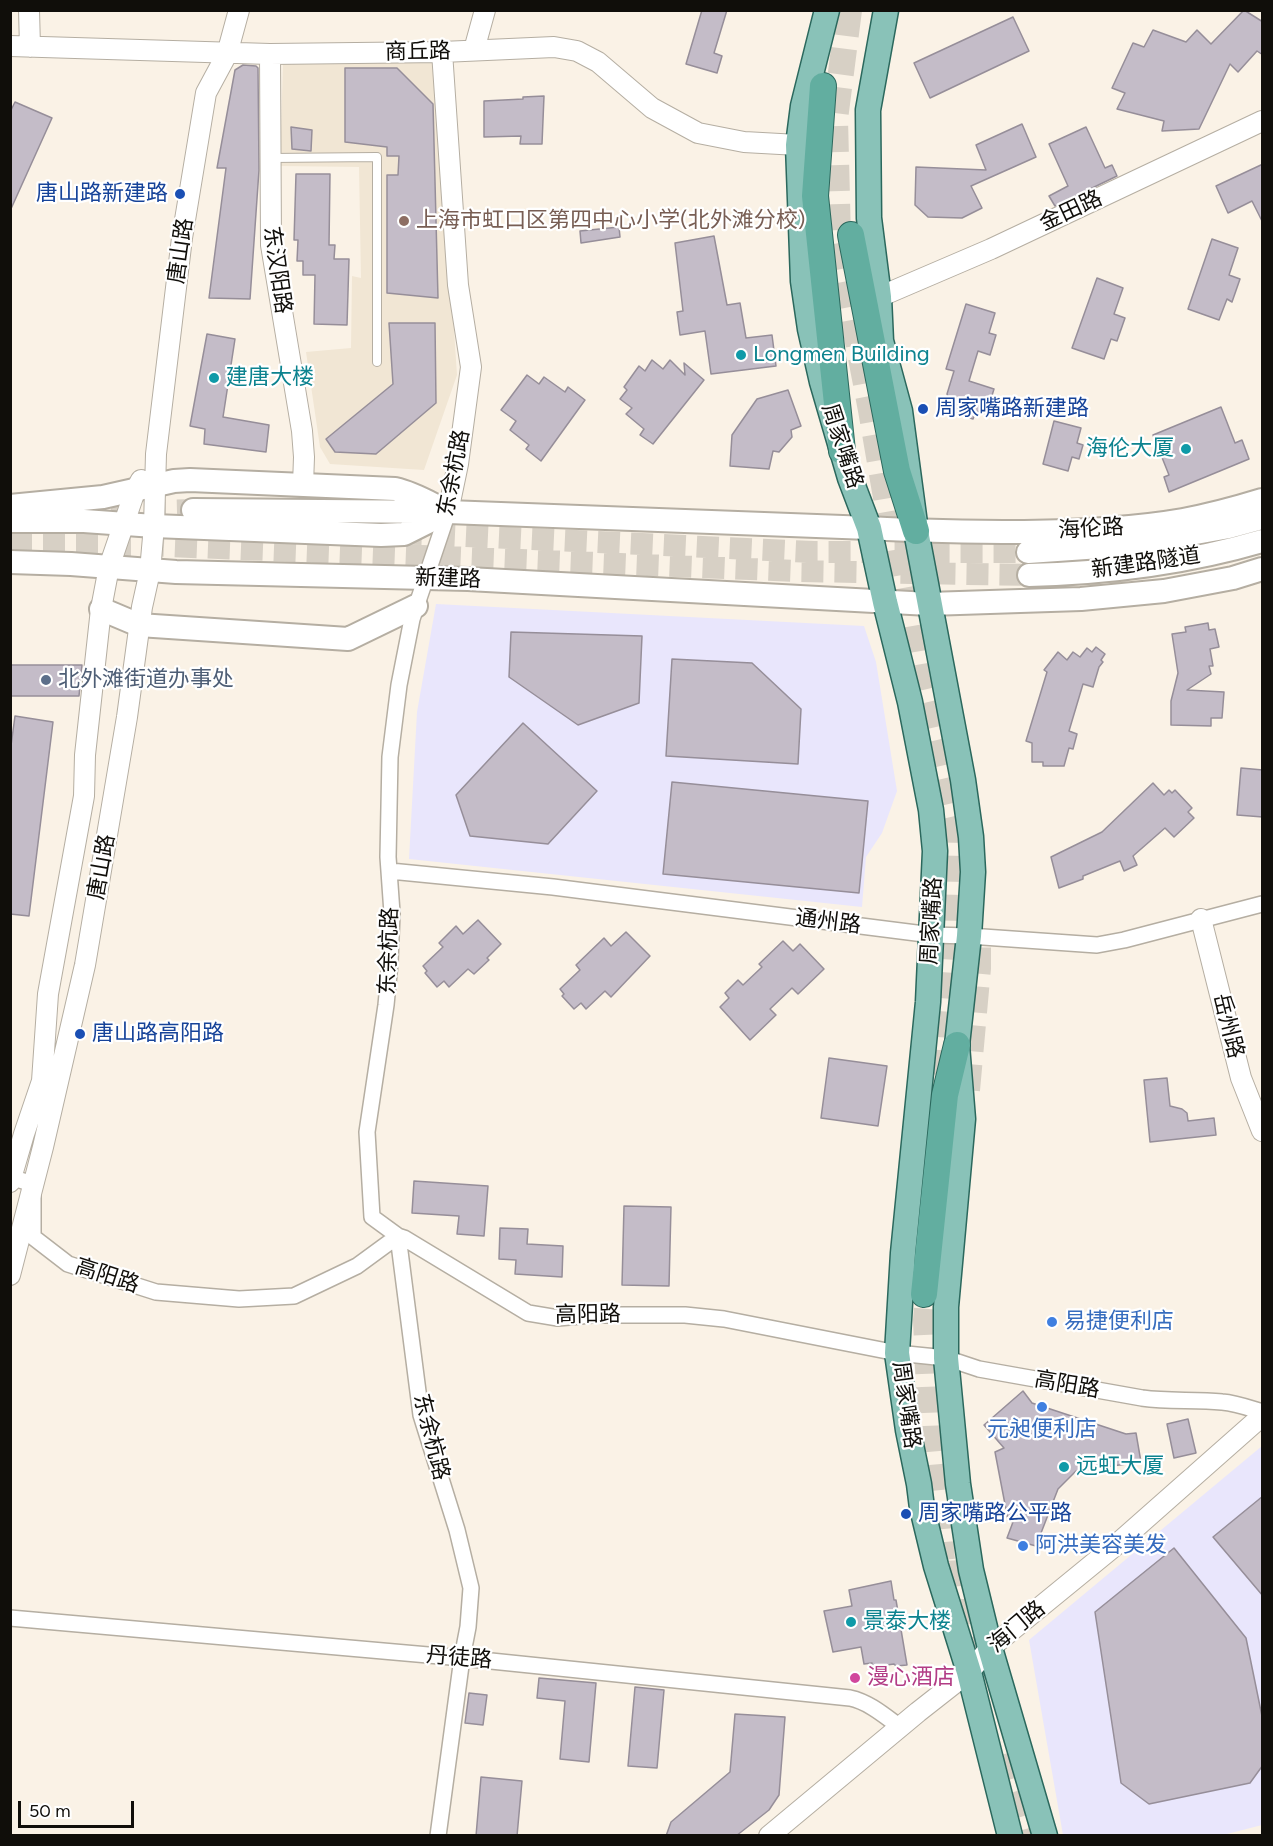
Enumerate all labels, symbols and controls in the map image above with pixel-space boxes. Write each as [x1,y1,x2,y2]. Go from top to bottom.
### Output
street label: 商丘路 [385,38,451,66]
place label: 唐山路新建路 [36,181,168,207]
street label: 金田路 [1036,185,1106,237]
marker: 唐山路新建路 [173,187,187,201]
place label: 上海市虹口区第四中心小学(北外滩分校) [416,208,805,234]
marker: 上海市虹口区第四中心小学(北外滩分校) [397,214,411,228]
street label: 唐山路 [163,216,199,286]
street label: 东汉阳路 [258,225,296,315]
place label: Longmen Building [753,342,930,368]
marker: Longmen Building [734,348,748,362]
place label: 建唐大楼 [226,365,314,391]
marker: 建唐大楼 [207,371,221,385]
place label: 周家嘴路新建路 [935,396,1089,422]
street label: 周家嘴路 [816,400,868,492]
marker: 周家嘴路新建路 [916,402,930,416]
street label: 东余杭路 [433,427,475,519]
place label: 海伦大厦 [1086,436,1174,462]
marker: 海伦大厦 [1179,442,1193,456]
street label: 海伦路 [1057,514,1125,544]
street label: 新建路隧道 [1090,542,1202,584]
street label: 新建路 [415,565,481,593]
place label: 北外滩街道办事处 [58,667,234,693]
marker: 北外滩街道办事处 [39,673,53,687]
street label: 唐山路 [83,832,121,902]
street label: 周家嘴路 [917,876,947,966]
street label: 通州路 [794,905,862,939]
street label: 东余杭路 [374,907,404,995]
street label: 岳州路 [1207,991,1249,1061]
place label: 唐山路高阳路 [92,1021,224,1047]
marker: 唐山路高阳路 [73,1027,87,1041]
street label: 高阳路 [72,1253,142,1299]
street label: 高阳路 [555,1301,621,1329]
place label: 易捷便利店 [1064,1309,1174,1335]
marker: 易捷便利店 [1045,1315,1059,1329]
street label: 周家嘴路 [887,1360,925,1450]
street label: 高阳路 [1032,1366,1102,1404]
street label: 东余杭路 [408,1391,454,1483]
marker: 元昶便利店 [1035,1400,1049,1414]
place label: 元昶便利店 [987,1417,1097,1443]
place label: 远虹大厦 [1076,1454,1164,1480]
marker: 远虹大厦 [1057,1460,1071,1474]
place label: 周家嘴路公平路 [918,1501,1072,1527]
marker: 周家嘴路公平路 [899,1507,913,1521]
place label: 阿洪美容美发 [1035,1533,1167,1559]
marker: 阿洪美容美发 [1016,1539,1030,1553]
street label: 海门路 [983,1596,1051,1658]
place label: 景泰大楼 [863,1609,951,1635]
marker: 景泰大楼 [844,1615,858,1629]
street label: 丹徒路 [425,1642,493,1674]
place label: 漫心酒店 [867,1665,955,1691]
marker: 漫心酒店 [848,1671,862,1685]
scale bar [21,1789,136,1827]
text: 50 m [29,1800,71,1822]

